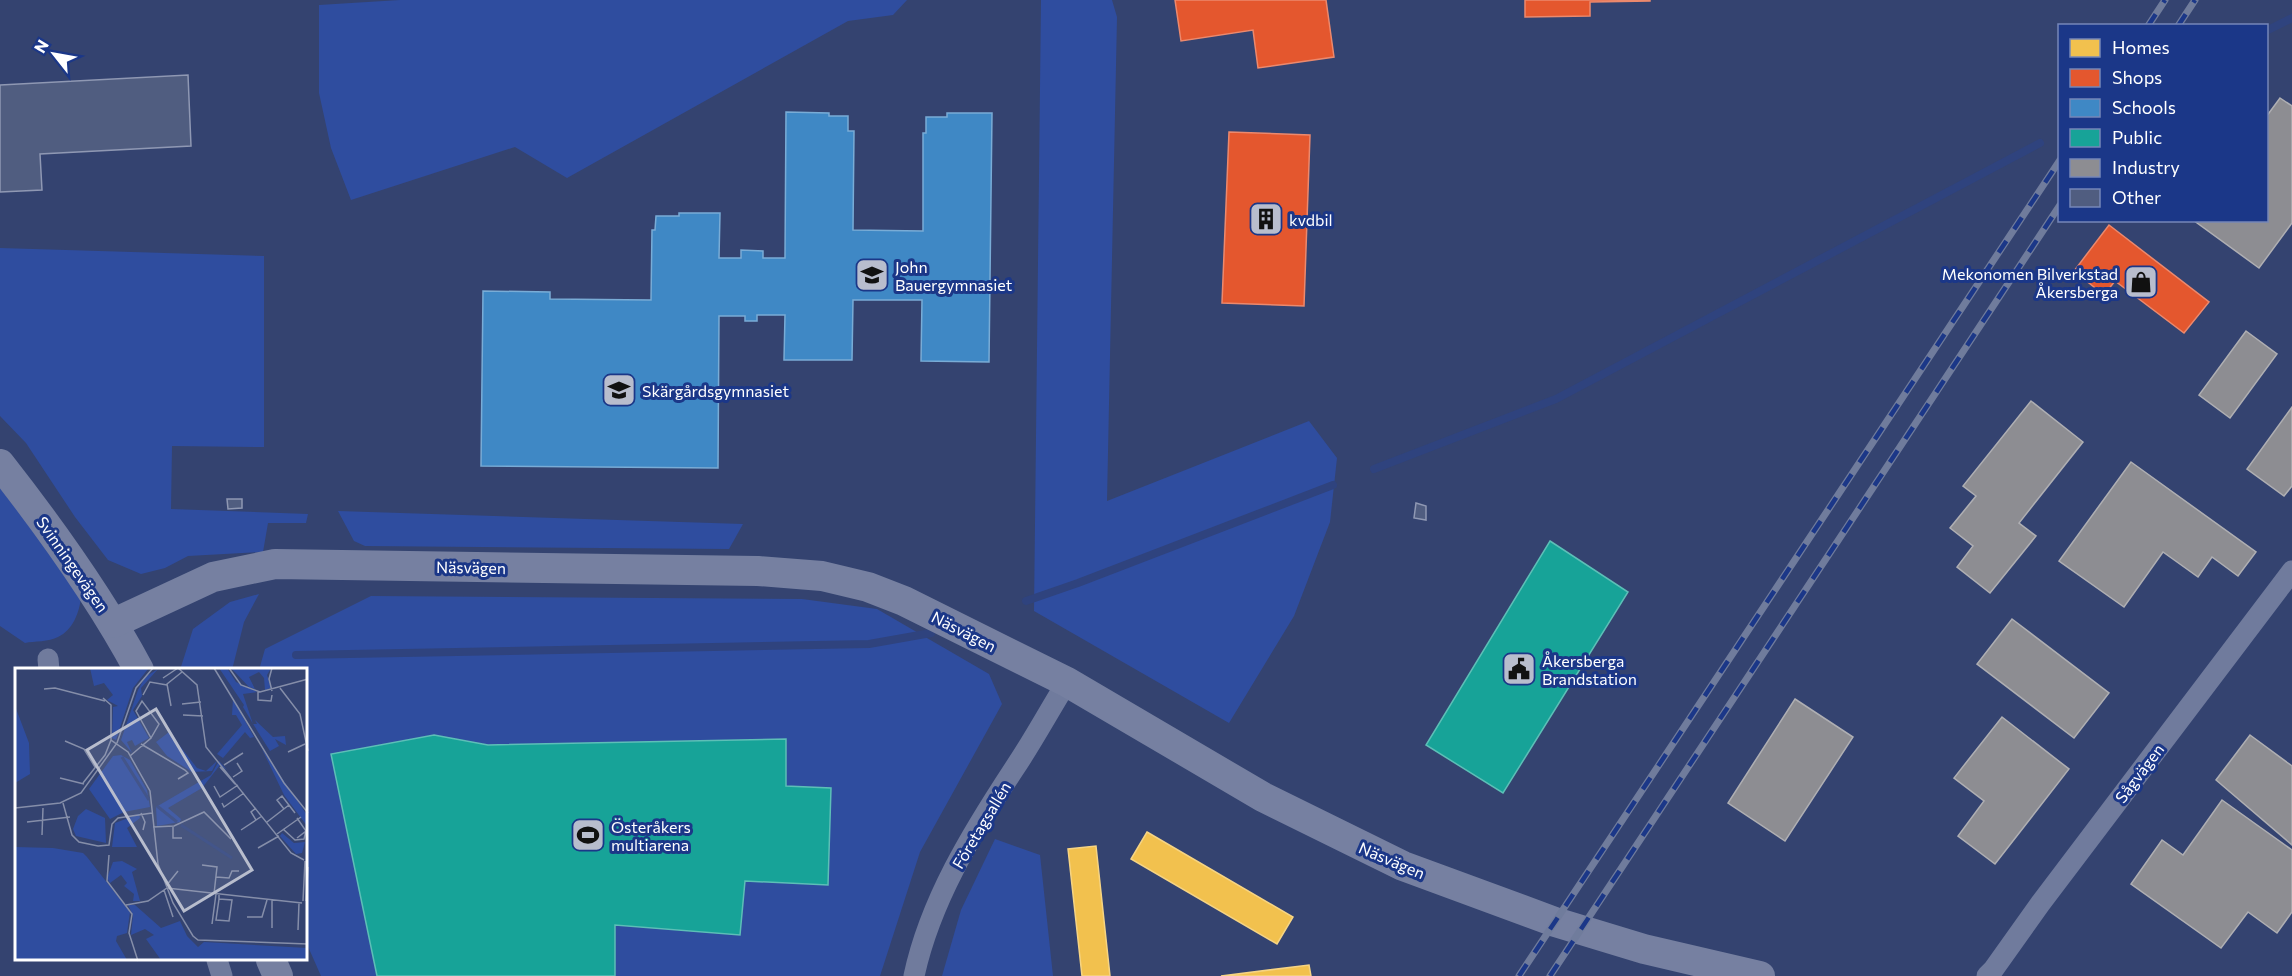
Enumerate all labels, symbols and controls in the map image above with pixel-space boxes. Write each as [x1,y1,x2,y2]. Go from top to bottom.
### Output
north arrow [24,24,84,84]
legend [2058,24,2268,222]
text: N [29,36,52,56]
text: Homes [2112,36,2170,58]
text: Shops [2112,66,2162,88]
text: Schools [2112,96,2176,118]
text: Public [2112,126,2162,148]
text: Industry [2112,156,2180,178]
text: Other [2112,186,2161,208]
building icon: kvdbil [1248,201,1284,237]
place label: kvdbil [1289,210,1333,229]
school or university icon: John Bauergymnasiet [854,257,890,293]
place label: John Bauergymnasiet [895,257,1013,294]
place label: Mekonomen Bilverkstad Åkersberga [1942,264,2118,301]
shop icon: Mekonomen Bilverkstad Åkersberga [2123,264,2159,300]
school or university icon: Skärgårdsgymnasiet [601,372,637,408]
place label: Skärgårdsgymnasiet [642,381,789,400]
street label: Svinningevägen [33,513,113,615]
street label: Näsvägen [436,557,506,577]
street label: Näsvägen [929,607,999,655]
public building icon: Åkersberga Brandstation [1501,651,1537,687]
place label: Åkersberga Brandstation [1542,651,1637,688]
inset map [15,668,308,961]
street label: Sågvägen [2111,740,2167,806]
street label: Företagsallén [948,778,1014,872]
sports icon: Österåkers multiarena [570,817,606,853]
place label: Österåkers multiarena [611,817,691,854]
street label: Näsvägen [1356,838,1428,882]

